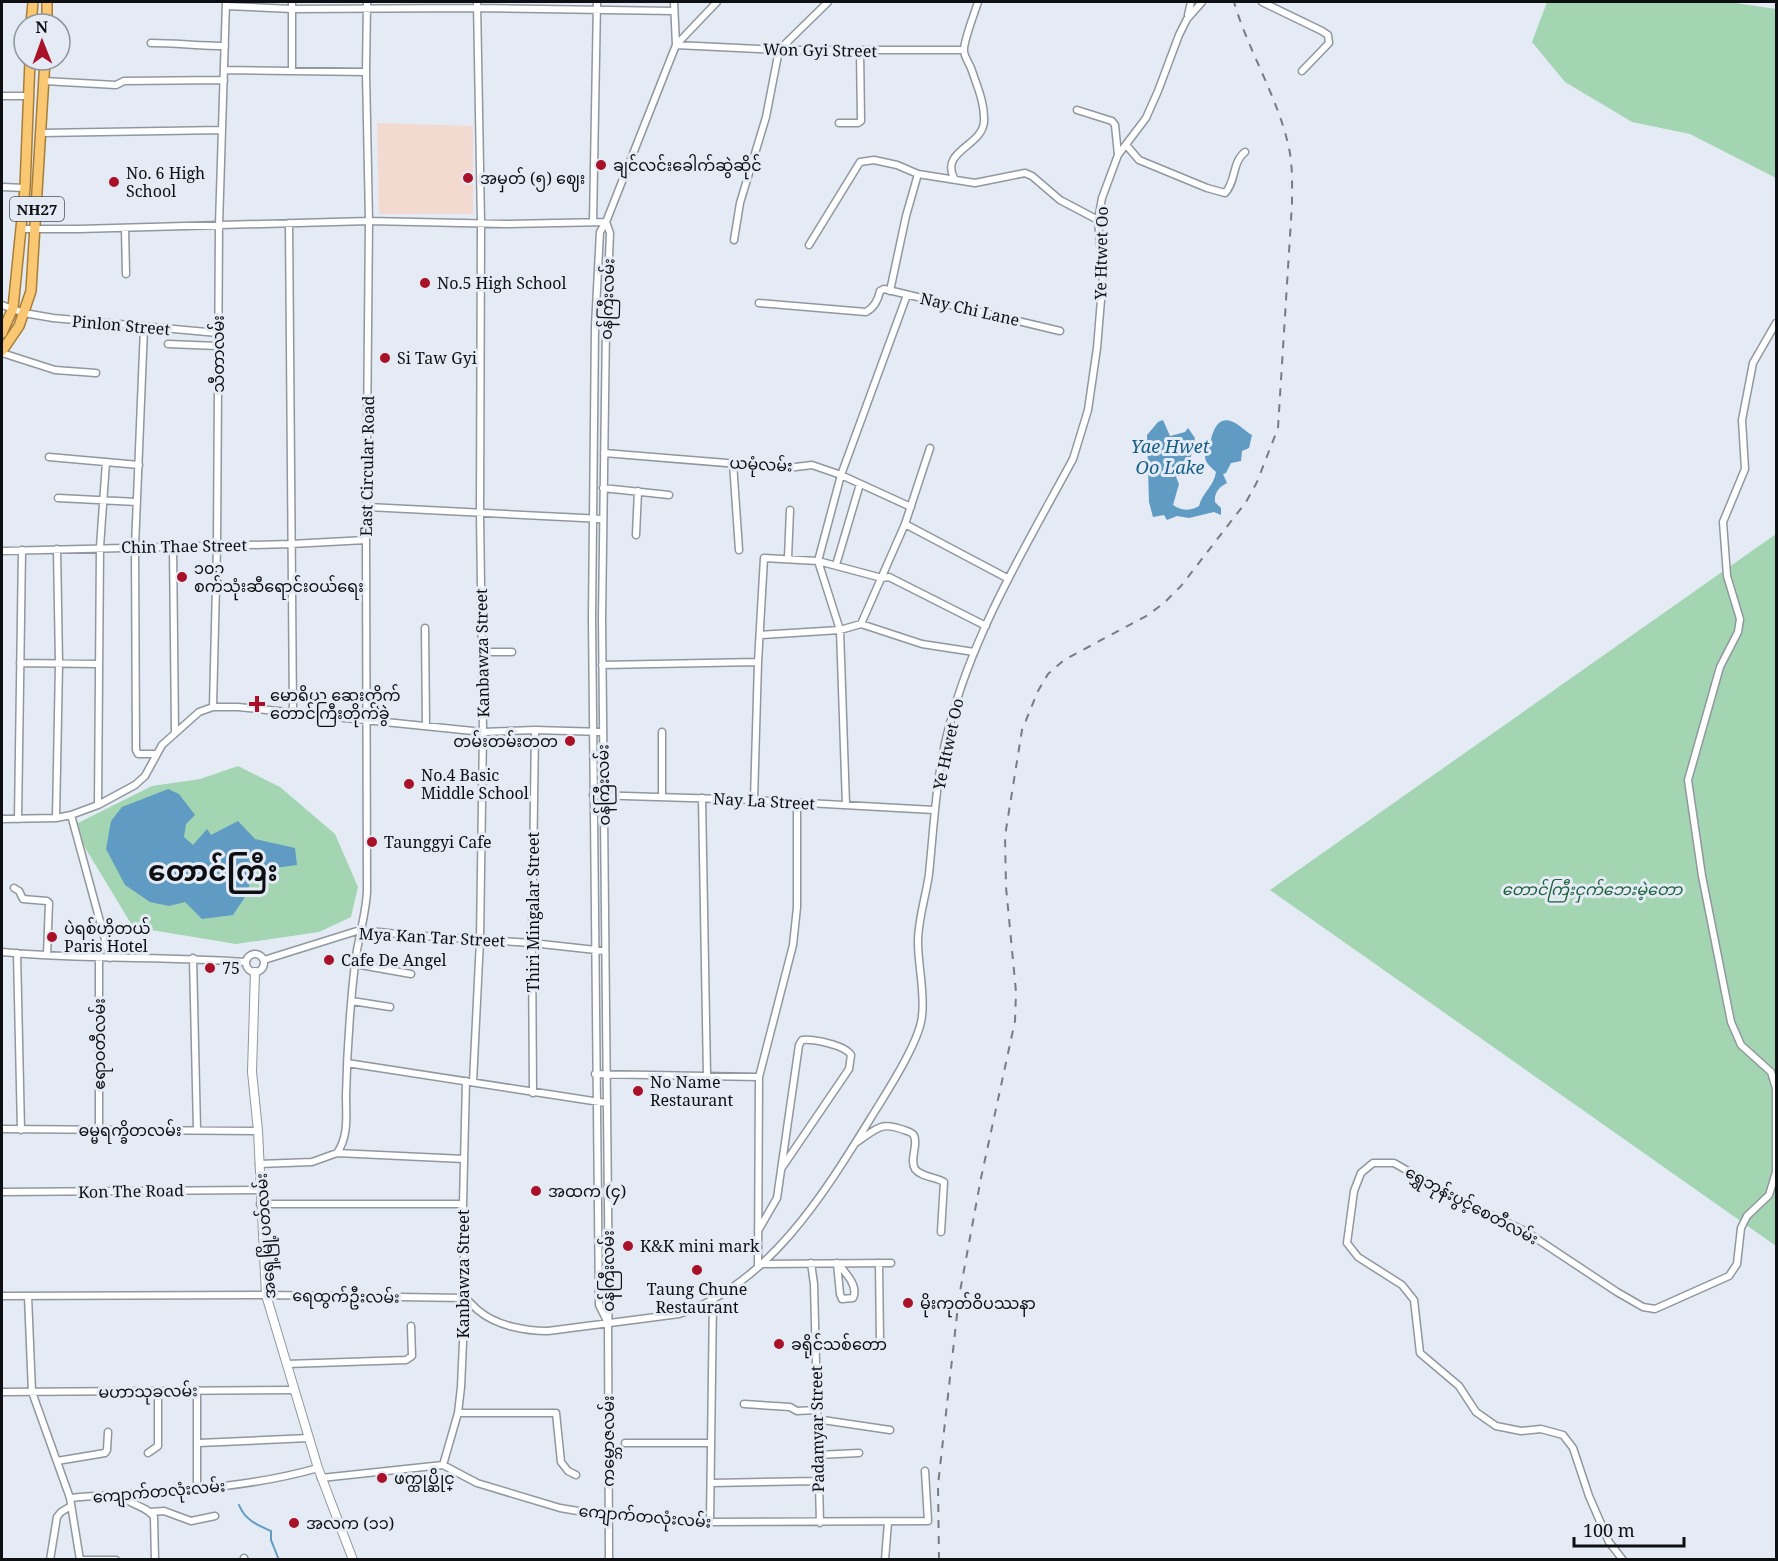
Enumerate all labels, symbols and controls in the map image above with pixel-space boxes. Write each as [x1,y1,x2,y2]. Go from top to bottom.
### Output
north arrow [12,12,72,72]
text: N [35,16,49,38]
street label: Won Gyi Street [763,38,877,62]
place label: ချင်လင်းခေါက်ဆွဲဆိုင် [613,154,762,180]
marker: ချင်လင်းခေါက်ဆွဲဆိုင် [594,158,608,172]
place label: No. 6 High School [126,162,205,202]
place label: အမှတ် (၅) ဈေး [480,167,585,193]
marker: အမှတ် (၅) ဈေး [461,171,475,185]
marker: No. 6 High School [107,175,121,189]
road number: NH27 [10,197,64,221]
street label: Ye Htwet Oo [1089,206,1113,301]
street label: ဝန်ကြီးလမ်း [595,258,622,340]
place label: No.5 High School [437,272,566,294]
marker: No.5 High School [418,276,432,290]
street label: Nay Chi Lane [918,287,1022,331]
street label: Pinlon Street [71,310,171,340]
street label: သီတာလမ်း [207,315,229,393]
place label: Si Taw Gyi [397,347,477,369]
marker: Si Taw Gyi [378,351,392,365]
street label: East Circular Road [355,395,379,537]
water label: Yae Hwet Oo Lake [1131,434,1210,479]
street label: ယမုံလမ်း [729,451,793,481]
street label: Chin Thae Street [121,534,248,558]
place label: ၁၀၃ စက်သုံးဆီရောင်းဝယ်ရေး [194,557,364,601]
marker: ၁၀၃ စက်သုံးဆီရောင်းဝယ်ရေး [175,570,189,584]
street label: Kanbawza Street [470,588,494,718]
place label: မောရိယ ဆေးတိုက် တောင်ကြီးတိုက်ခွဲ [270,684,401,728]
marker: မောရိယ ဆေးတိုက် တောင်ကြီးတိုက်ခွဲ [248,695,266,713]
street label: Ye Htwet Oo [927,696,968,793]
place label: တမ်းတမ်းတတ [453,730,558,752]
marker: တမ်းတမ်းတတ [563,734,577,748]
street label: ဝန်ကြီးလမ်း [591,744,618,826]
place label: No.4 Basic Middle School [421,764,529,804]
marker: No.4 Basic Middle School [402,777,416,791]
street label: Nay La Street [713,787,816,815]
place label: Taunggyi Cafe [384,831,492,853]
street label: Thiri Mingalar Street [522,832,544,992]
marker: Taunggyi Cafe [365,835,379,849]
district label: တောင်ကြီး [148,851,278,894]
park label: တောင်ကြီးငှက်ဘေးမဲ့တော [1502,878,1683,903]
place label: ပဲရစ်ဟိုတယ် Paris Hotel [64,917,151,957]
street label: Mya Kan Tar Street [358,922,506,952]
marker: ပဲရစ်ဟိုတယ် Paris Hotel [45,930,59,944]
place label: Cafe De Angel [341,949,447,971]
marker: Cafe De Angel [322,953,336,967]
place label: 75 [222,957,240,979]
marker: 75 [203,961,217,975]
street label: ဧရာဝတီလမ်း [88,998,113,1090]
place label: No Name Restaurant [650,1071,734,1111]
marker: No Name Restaurant [631,1084,645,1098]
street label: ဓမ္မရက္ခိတလမ်း [79,1119,181,1144]
street label: ရွှေဘုန်းပွင့်စေတီလမ်း [1400,1161,1542,1253]
street label: အရှေ့မြို့ပတ်လမ်း [250,1172,284,1300]
street label: Kon The Road [78,1179,184,1203]
place label: အထက (၄) [548,1180,626,1205]
marker: အထက (၄) [529,1184,543,1198]
street label: Kanbawza Street [452,1209,474,1339]
street label: ဝန်ကြီးလမ်း [597,1230,622,1312]
place label: K&K mini mark [640,1235,760,1257]
marker: K&K mini mark [621,1239,635,1253]
marker: Taung Chune Restaurant [690,1263,704,1277]
place label: Taung Chune Restaurant [647,1278,747,1318]
street label: ရေထွက်ဦးလမ်း [292,1284,400,1311]
place label: မိုးကုတ်ဝိပဿနာ [920,1292,1036,1318]
marker: မိုးကုတ်ဝိပဿနာ [901,1296,915,1310]
place label: ခရိုင်သစ်တော [791,1333,887,1359]
marker: ခရိုင်သစ်တော [772,1337,786,1351]
street label: Padamyar Street [805,1365,829,1493]
street label: မဟာသုခလမ်း [98,1379,198,1407]
street label: ကမ္ဘောဇလမ်း [597,1395,622,1487]
place label: ဖက္ထုပ္ဆိုင္ [394,1467,455,1492]
marker: ဖက္ထုပ္ဆိုင္ [375,1471,389,1485]
street label: ကျောက်တလုံးလမ်း [92,1474,227,1512]
street label: ကျောက်တလုံးလမ်း [577,1499,712,1537]
scale bar [1574,1510,1684,1548]
place label: အလက (၁၁) [306,1512,394,1534]
marker: အလက (၁၁) [287,1516,301,1530]
text: 100 m [1583,1518,1635,1542]

